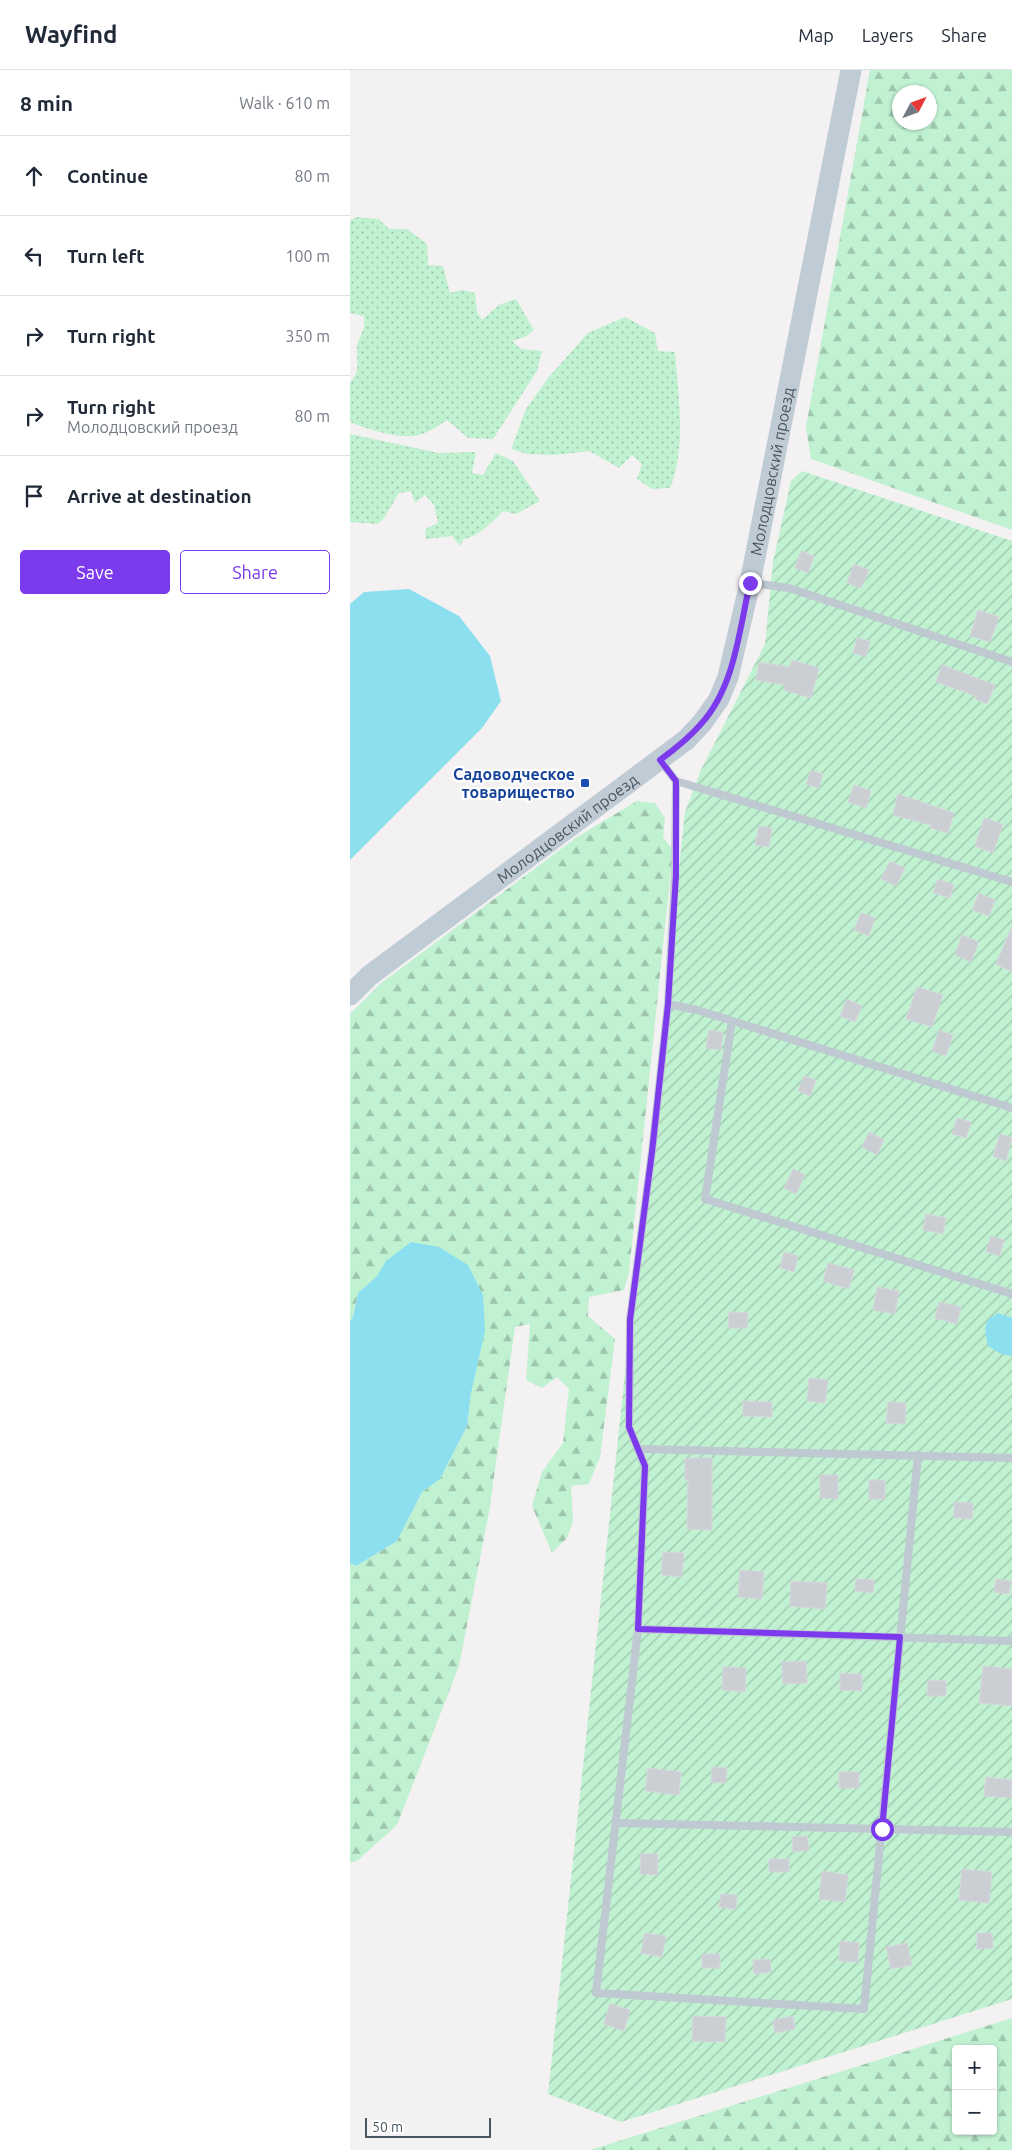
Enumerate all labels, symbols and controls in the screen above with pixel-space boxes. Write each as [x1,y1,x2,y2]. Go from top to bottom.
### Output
text: Wayfind [25,21,117,48]
text: Map [798,25,834,45]
text: Layers [862,25,913,45]
text: Share [941,25,987,45]
north arrow [892,85,937,130]
text: 8 min [20,91,73,115]
text: Walk · 610 m [239,94,330,112]
icon: ahead [20,162,48,190]
text: Continue [67,165,148,187]
text: 80 m [294,167,330,185]
icon: left [20,242,48,270]
text: Turn left [67,245,145,267]
text: 100 m [285,247,330,265]
icon: right [20,322,48,350]
text: Turn right [67,325,155,347]
text: 350 m [285,327,330,345]
street label: Молодцовский проезд [747,386,797,557]
text: Turn right [67,396,155,418]
icon: right [20,402,48,430]
text: 80 m [294,407,330,425]
text: Молодцовский проезд [67,418,238,436]
icon: arrive [20,482,48,510]
text: Arrive at destination [67,485,252,507]
button: Save [20,550,170,594]
button: Share [180,550,330,594]
route end [739,572,762,595]
place label: Садоводческое товарищество [453,765,575,801]
street label: Молодцовский проезд [493,770,641,887]
marker: Садоводческое товарищество [579,777,591,789]
route start [871,1818,894,1841]
map controls [952,2045,997,2135]
button: + [952,2045,997,2090]
button: − [952,2090,997,2135]
scale bar [365,2115,491,2138]
text: 50 m [372,2119,403,2135]

